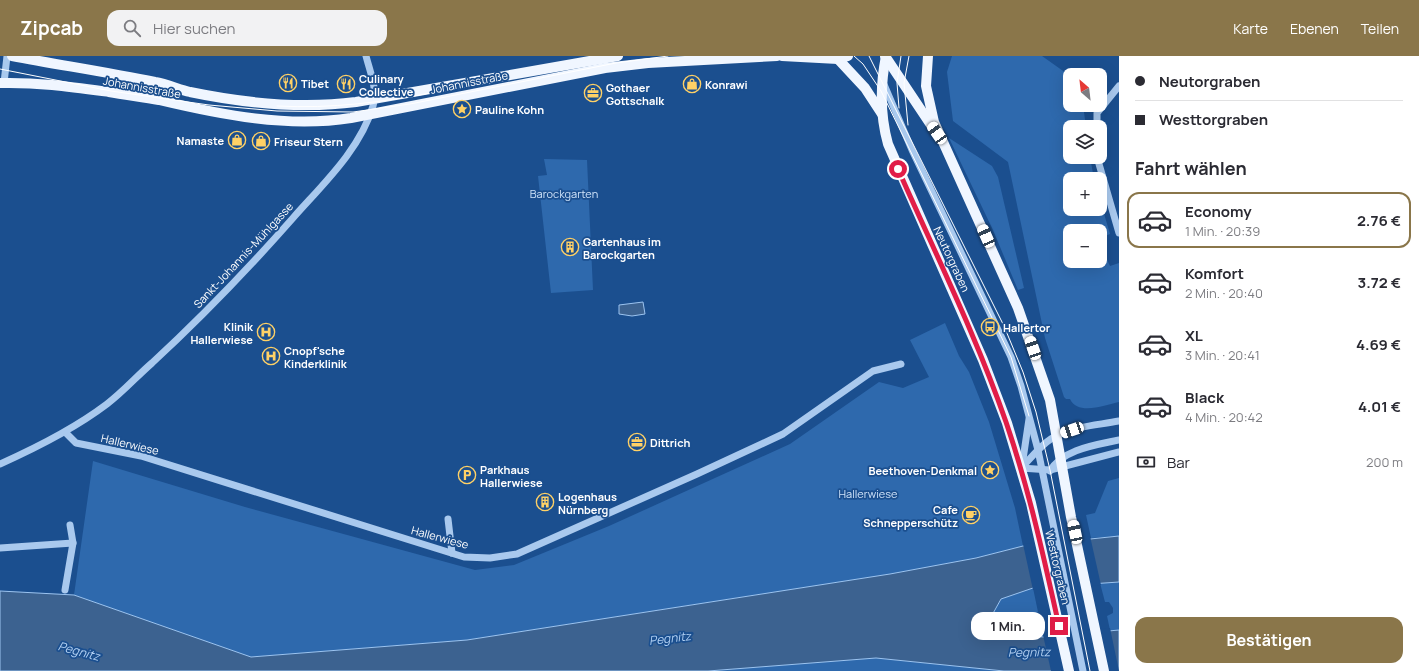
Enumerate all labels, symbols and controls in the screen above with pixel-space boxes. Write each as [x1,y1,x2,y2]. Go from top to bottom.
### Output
search box [107,10,387,46]
text: Zipcab [20,15,83,41]
icon: search [121,17,143,39]
text: Hier suchen [153,18,235,39]
text: Karte [1233,19,1268,38]
text: Ebenen [1290,19,1339,38]
text: Teilen [1361,19,1399,38]
street label: Johannisstraße [429,67,510,97]
north arrow [1063,68,1107,112]
map controls [1063,68,1107,268]
place label: Culinary Collective [359,71,414,99]
text: Neutorgraben [1159,71,1260,92]
street label: Johannisstraße [102,73,183,101]
restaurant icon: Tibet [278,73,298,93]
restaurant icon: Culinary Collective [336,74,356,94]
shop icon: Konrawi [682,74,702,94]
place label: Tibet [301,76,329,91]
place label: Konrawi [705,77,748,92]
place label: Gothaer Gottschalk [606,80,665,108]
office icon: Gothaer Gottschalk [583,83,603,103]
place icon: Pauline Kohn [452,99,472,119]
place label: Pauline Kohn [475,102,544,117]
text: Westtorgraben [1159,109,1268,130]
car [925,120,949,146]
button: layers [1063,120,1107,164]
shop icon: Namaste [227,130,247,150]
shop icon: Friseur Stern [251,131,271,151]
place label: Namaste [177,133,224,148]
place label: Friseur Stern [274,134,343,149]
text: Fahrt wählen [1135,156,1247,180]
route start [889,160,907,178]
button: + [1063,172,1107,216]
park label: Barockgarten [530,186,598,201]
street label: Sankt-Johannis-Mühlgasse [190,199,296,311]
text: Economy [1185,201,1252,222]
icon: car [1137,202,1173,238]
text: 2.76 € [1357,210,1401,231]
text: 1 Min. · 20:39 [1185,222,1260,240]
car [976,223,996,249]
street label: Neutorgraben [930,224,974,294]
button: − [1063,224,1107,268]
place label: Gartenhaus im Barockgarten [583,234,661,262]
building icon: Gartenhaus im Barockgarten [560,237,580,257]
text: Komfort [1185,263,1244,284]
icon: car [1137,264,1173,300]
text: 3.72 € [1358,272,1401,293]
text: 2 Min. · 20:40 [1185,284,1263,302]
bus stop icon: Hallertor [980,317,1000,337]
place label: Klinik Hallerwiese [190,319,254,347]
place label: Hallertor [1003,320,1051,335]
hospital icon: Klinik Hallerwiese [256,322,276,342]
text: XL [1185,325,1203,346]
icon: car [1137,326,1173,362]
text: 4.69 € [1356,334,1401,355]
car [1023,335,1043,361]
place label: Cnopf'sche Kinderklinik [284,343,348,371]
hospital icon: Cnopf'sche Kinderklinik [261,346,281,366]
text: 3 Min. · 20:41 [1185,346,1260,364]
text: Black [1185,387,1224,408]
icon: car [1137,388,1173,424]
text: 4.01 € [1358,396,1401,417]
text: 4 Min. · 20:42 [1185,408,1263,426]
car [1059,420,1085,440]
street label: Hallerwiese [100,430,161,458]
office icon: Dittrich [627,432,647,452]
place label: Dittrich [650,435,690,450]
icon: cash [1135,451,1157,473]
text: Bar [1167,452,1190,473]
text: 200 m [1366,453,1403,471]
place icon: Beethoven-Denkmal [980,460,1000,480]
place label: Parkhaus Hallerwiese [480,462,543,490]
place label: Beethoven-Denkmal [868,463,977,478]
parking icon: Parkhaus Hallerwiese [457,465,477,485]
park label: Hallerwiese [839,486,898,501]
place label: Logenhaus Nürnberg [558,489,617,517]
building icon: Logenhaus Nürnberg [535,492,555,512]
place label: Cafe Schnepperschütz [863,502,958,530]
cafe icon: Cafe Schnepperschütz [961,505,981,525]
car [1067,519,1083,545]
street label: Hallerwiese [410,522,471,552]
street label: Westtorgraben [1042,528,1074,606]
callout: 1 Min. [971,612,1045,640]
text: 1 Min. [990,617,1026,635]
route end [1050,617,1068,635]
button: Bestätigen [1135,617,1403,663]
water label: Pegnitz [648,627,694,649]
water label: Pegnitz [56,637,103,665]
water label: Pegnitz [1008,643,1052,661]

